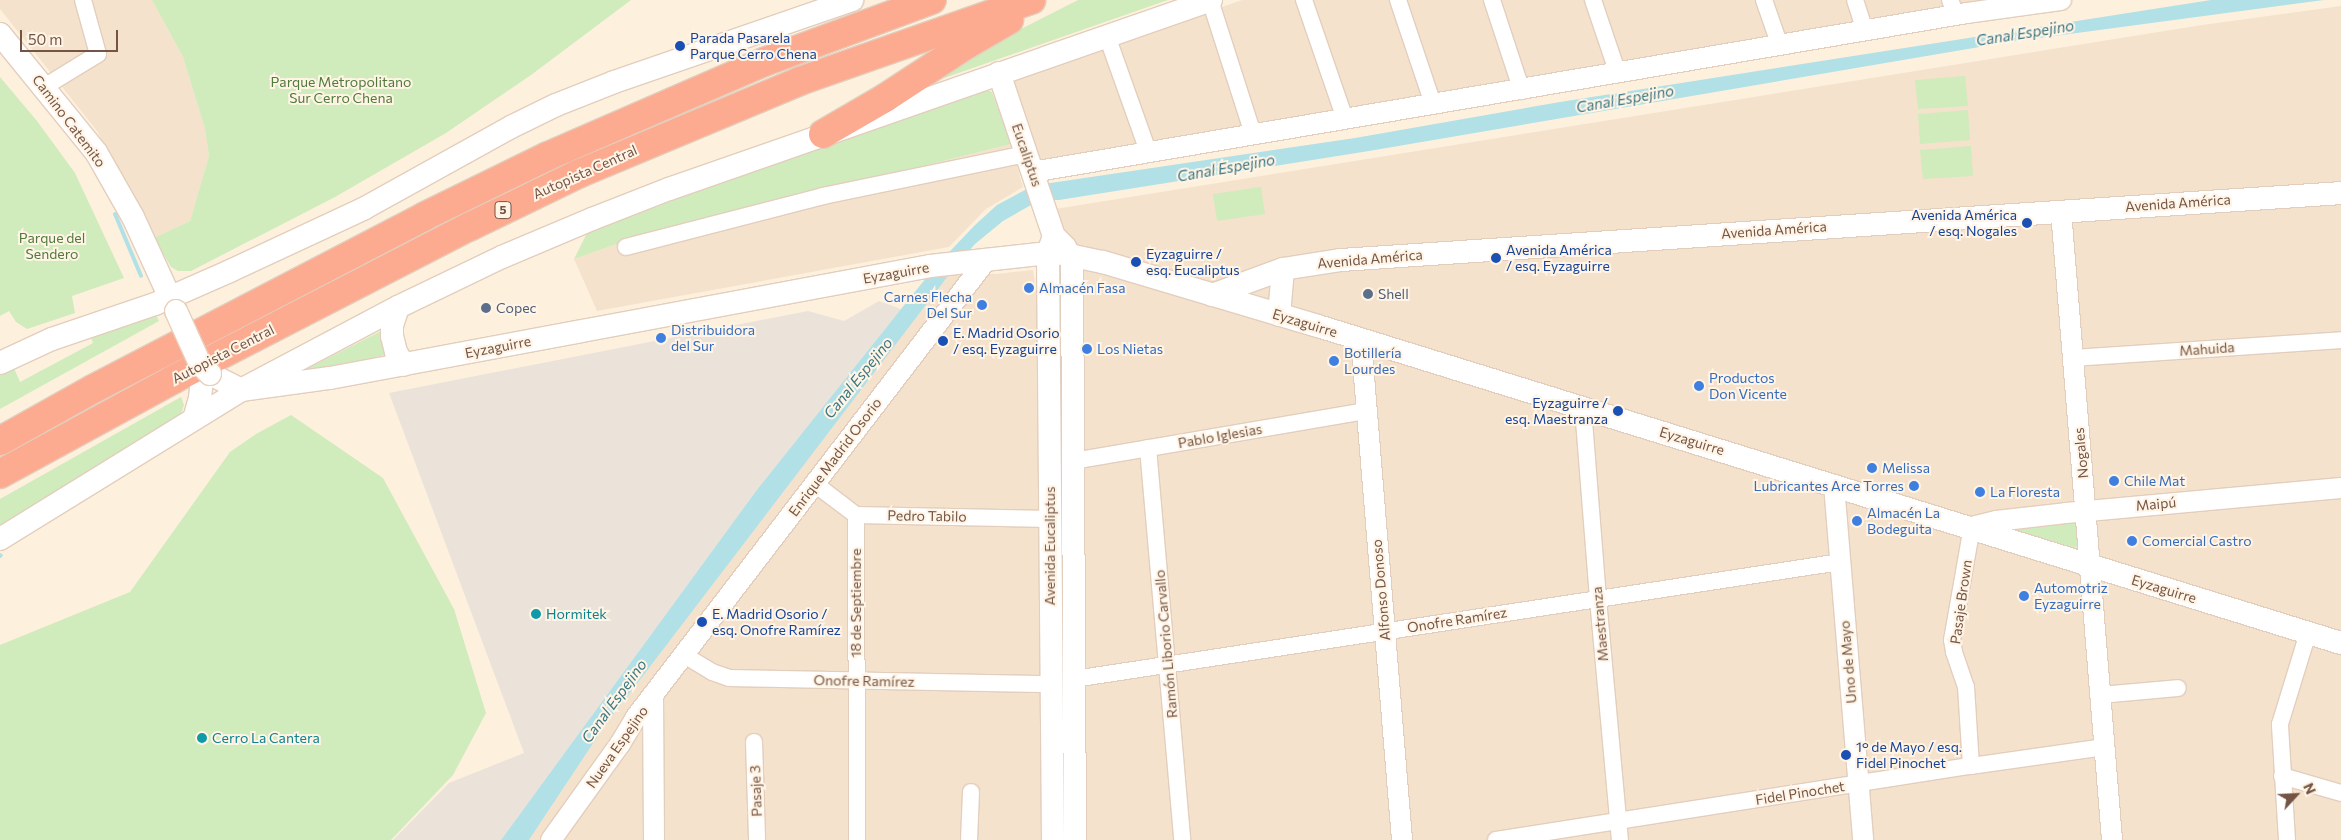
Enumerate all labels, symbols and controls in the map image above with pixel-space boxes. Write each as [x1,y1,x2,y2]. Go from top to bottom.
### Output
water label: Canal Espejino [1975,16,2075,50]
scale bar [22,20,120,52]
text: 50 m [28,30,62,48]
place label: Parada Pasarela Parque Cerro Chena [690,30,817,62]
marker: Parada Pasarela Parque Cerro Chena [674,40,686,52]
street label: Camino Catemito [29,71,109,171]
park label: Parque Metropolitano Sur Cerro Chena [271,74,411,106]
water label: Canal Espejino [1575,82,1675,116]
street label: Eucaliptus [1008,121,1046,189]
street label: Autopista Central [530,141,640,203]
water label: Canal Espejino [1176,151,1276,185]
street label: Avenida América [2125,191,2231,215]
road number: 5 [494,200,512,220]
place label: Avenida América / esq. Nogales [1911,207,2017,240]
marker: Avenida América / esq. Nogales [2021,217,2033,229]
street label: Avenida América [1721,218,1827,242]
park label: Parque del Sendero [19,230,85,262]
place label: Avenida América / esq. Eyzaguirre [1506,242,1612,274]
place label: Eyzaguirre / esq. Eucaliptus [1146,246,1240,278]
street label: Avenida América [1317,246,1423,272]
marker: Avenida América / esq. Eyzaguirre [1490,252,1502,264]
marker: Eyzaguirre / esq. Eucaliptus [1130,256,1142,268]
street label: Eyzaguirre [862,259,930,287]
place label: Almacén Fasa [1039,280,1126,296]
marker: Almacén Fasa [1023,282,1035,294]
place label: Shell [1378,286,1409,302]
marker: Shell [1362,288,1374,300]
place label: Carnes Flecha Del Sur [884,289,972,322]
marker: Carnes Flecha Del Sur [976,299,988,311]
place label: Copec [496,300,537,316]
marker: Copec [480,302,492,314]
street label: Eyzaguirre [1271,305,1339,341]
street label: Autopista Central [169,321,277,387]
place label: Distribuidora del Sur [671,322,755,354]
place label: E. Madrid Osorio / esq. Eyzaguirre [953,325,1060,358]
street label: Eyzaguirre [464,332,532,362]
marker: Distribuidora del Sur [655,332,667,344]
water label: Canal Espejino [820,334,896,422]
marker: E. Madrid Osorio / esq. Eyzaguirre [937,335,949,347]
street label: Mahuida [2179,339,2235,359]
place label: Los Nietas [1097,341,1163,357]
marker: Los Nietas [1081,343,1093,355]
place label: Botillería Lourdes [1344,345,1402,378]
marker: Botillería Lourdes [1328,355,1340,367]
place label: Productos Don Vicente [1709,370,1787,402]
marker: Productos Don Vicente [1693,380,1705,392]
street label: Enrique Madrid Osorio [785,394,885,520]
place label: Eyzaguirre / esq. Maestranza [1505,395,1608,428]
marker: Eyzaguirre / esq. Maestranza [1612,405,1624,417]
street label: Pablo Iglesias [1177,420,1263,452]
street label: Eyzaguirre [1658,423,1726,459]
street label: Nogales [2070,427,2092,479]
place label: Melissa [1882,460,1930,476]
marker: Melissa [1866,462,1878,474]
place label: Chile Mat [2124,473,2185,489]
marker: Chile Mat [2108,475,2120,487]
place label: Lubricantes Arce Torres [1753,478,1904,494]
marker: Lubricantes Arce Torres [1908,480,1920,492]
place label: La Floresta [1990,484,2060,500]
marker: La Floresta [1974,486,1986,498]
street label: Avenida Eucaliptus [1042,487,1058,605]
street label: Maipú [2135,494,2177,514]
place label: Almacén La Bodeguita [1867,505,1940,538]
street label: Pedro Tabilo [887,507,967,525]
marker: Almacén La Bodeguita [1851,515,1863,527]
place label: Comercial Castro [2142,533,2252,549]
marker: Comercial Castro [2126,535,2138,547]
street label: Alfonso Donoso [1368,539,1394,641]
street label: 18 de Septiembre [848,548,864,658]
street label: Pasaje Brown [1947,559,1975,645]
street label: Ramón Liborio Carvallo [1151,569,1181,719]
street label: Eyzaguirre [2130,571,2198,607]
place label: Automotriz Eyzaguirre [2034,580,2108,612]
street label: Maestranza [1588,586,1612,662]
marker: Automotriz Eyzaguirre [2018,590,2030,602]
street label: Onofre Ramírez [1406,604,1508,636]
place label: Hormitek [546,606,607,622]
place label: E. Madrid Osorio / esq. Onofre Ramírez [712,606,841,638]
marker: Hormitek [530,608,542,620]
marker: E. Madrid Osorio / esq. Onofre Ramírez [696,616,708,628]
street label: Uno de Mayo [1836,620,1860,704]
water label: Canal Espejino [578,656,650,746]
street label: Onofre Ramírez [813,672,915,690]
street label: Nueva Espejino [582,703,652,791]
place label: Cerro La Cantera [212,730,320,746]
marker: Cerro La Cantera [196,732,208,744]
place label: 1° de Mayo / esq. Fidel Pinochet [1856,739,1962,772]
marker: 1° de Mayo / esq. Fidel Pinochet [1840,749,1852,761]
street label: Pasaje 3 [747,765,765,817]
north arrow [2271,770,2321,820]
street label: Fidel Pinochet [1754,778,1846,808]
text: N [2300,780,2320,797]

